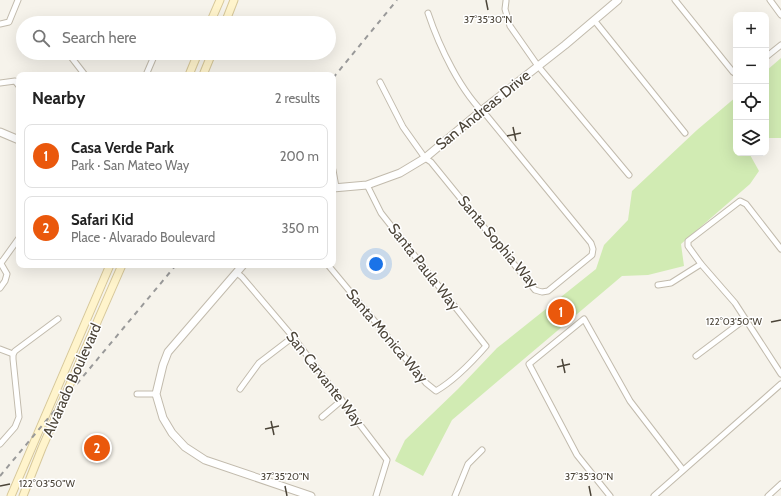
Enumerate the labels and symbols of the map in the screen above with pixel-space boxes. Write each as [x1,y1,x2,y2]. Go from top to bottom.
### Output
text: 37°35'30"N [464,13,512,26]
street label: San Andreas Drive [432,66,534,154]
street label: Santa Sophia Way [454,192,542,292]
street label: Santa Paula Way [384,220,464,314]
your location [366,254,386,274]
street label: Santa Monica Way [342,285,432,387]
pin: 1 [548,297,574,327]
text: 122°03'50"W [706,315,762,328]
street label: Alvarado Boulevard [39,320,105,440]
street label: San Carvante Way [282,328,368,430]
pin: 2 [84,433,110,463]
text: 37°35'20"N [261,470,309,483]
text: 37°35'30"N [565,470,613,483]
text: 122°03'50"W [19,477,75,490]

